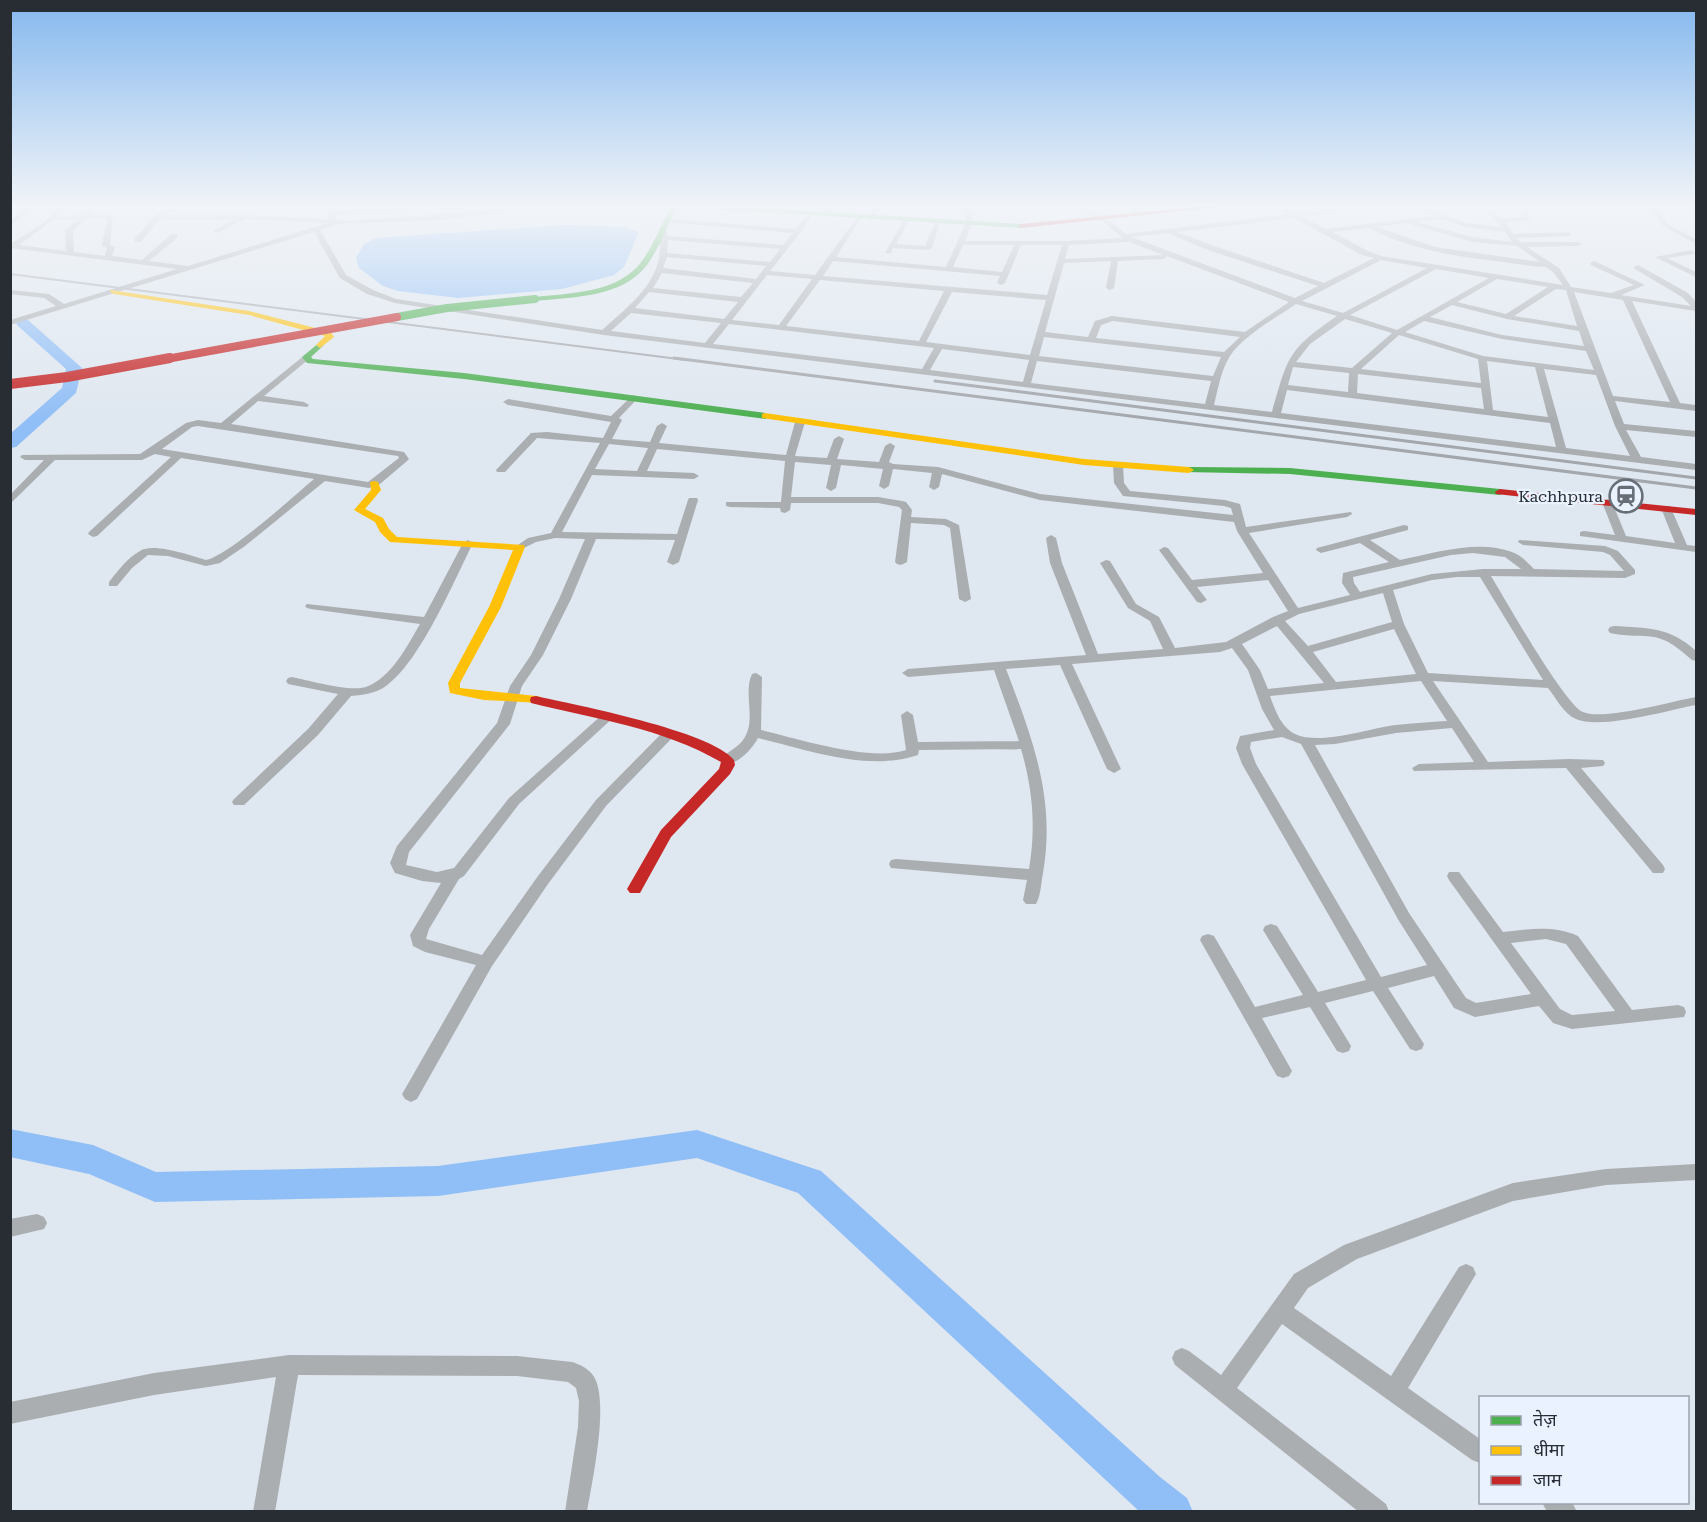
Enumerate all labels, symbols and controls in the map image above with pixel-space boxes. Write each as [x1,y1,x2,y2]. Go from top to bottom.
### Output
station icon: Kachhpura [1608,478,1644,514]
place label: Kachhpura [1518,487,1603,506]
legend [1479,1396,1689,1504]
text: तेज़ [1533,1409,1557,1430]
text: धीमा [1533,1439,1564,1460]
text: जाम [1533,1469,1563,1490]

